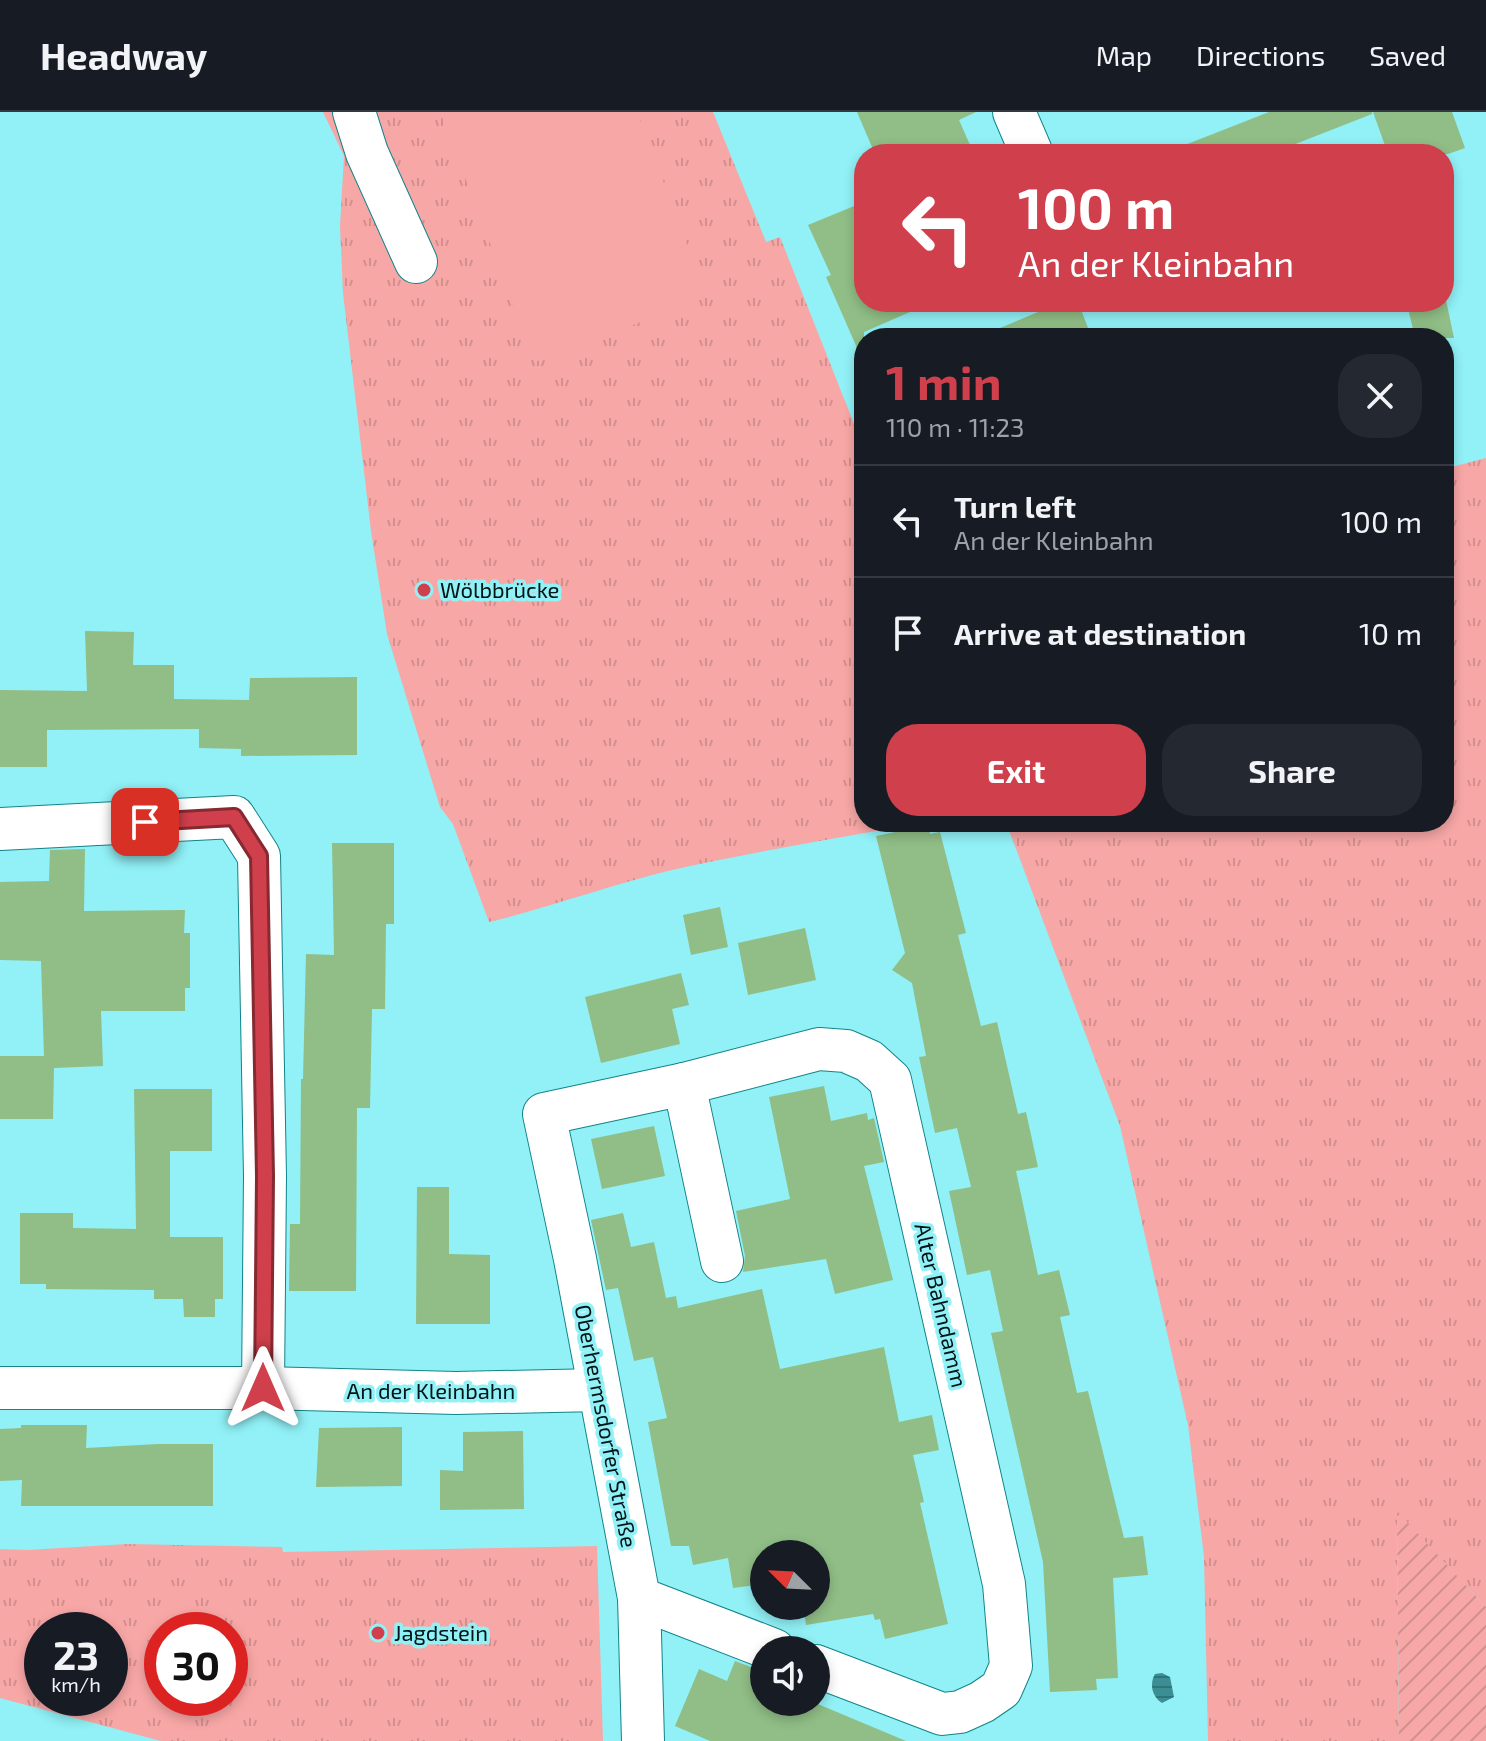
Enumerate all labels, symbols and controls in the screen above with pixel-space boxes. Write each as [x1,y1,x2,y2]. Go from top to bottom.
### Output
text: Headway [40,32,207,78]
text: Map [1096,38,1152,72]
text: Directions [1196,38,1325,72]
text: Saved [1369,38,1446,72]
text: 100 m [1018,173,1174,240]
icon: left [886,176,990,280]
text: An der Kleinbahn [1018,241,1294,284]
text: 1 min [886,352,1002,410]
button: close [1338,354,1422,438]
text: 110 m · 11:23 [886,411,1025,442]
text: Turn left [954,488,1076,524]
icon: left [886,499,930,543]
text: 100 m [1341,503,1422,539]
text: An der Kleinbahn [954,524,1154,555]
place label: Wölbbrücke [440,576,559,602]
marker: Wölbbrücke [415,581,433,599]
icon: arrive [886,611,930,655]
text: Arrive at destination [954,615,1246,651]
text: 10 m [1359,615,1422,651]
button: Exit [886,724,1146,816]
button: Share [1162,724,1422,816]
pin [111,788,179,856]
icon: arrive [123,800,167,844]
street label: Alter Bahndamm [910,1220,974,1390]
street label: Oberhermsdorfer Straße [571,1302,643,1550]
position arrow [221,1346,305,1430]
street label: An der Kleinbahn [347,1377,515,1403]
north arrow [750,1540,830,1620]
map controls [750,1540,830,1716]
speed limit sign: 30 [144,1612,248,1716]
place label: Jagdstein [394,1619,488,1645]
marker: Jagdstein [369,1624,387,1642]
text: 23 [53,1630,99,1678]
button: sound [750,1636,830,1716]
text: km/h [51,1672,101,1696]

